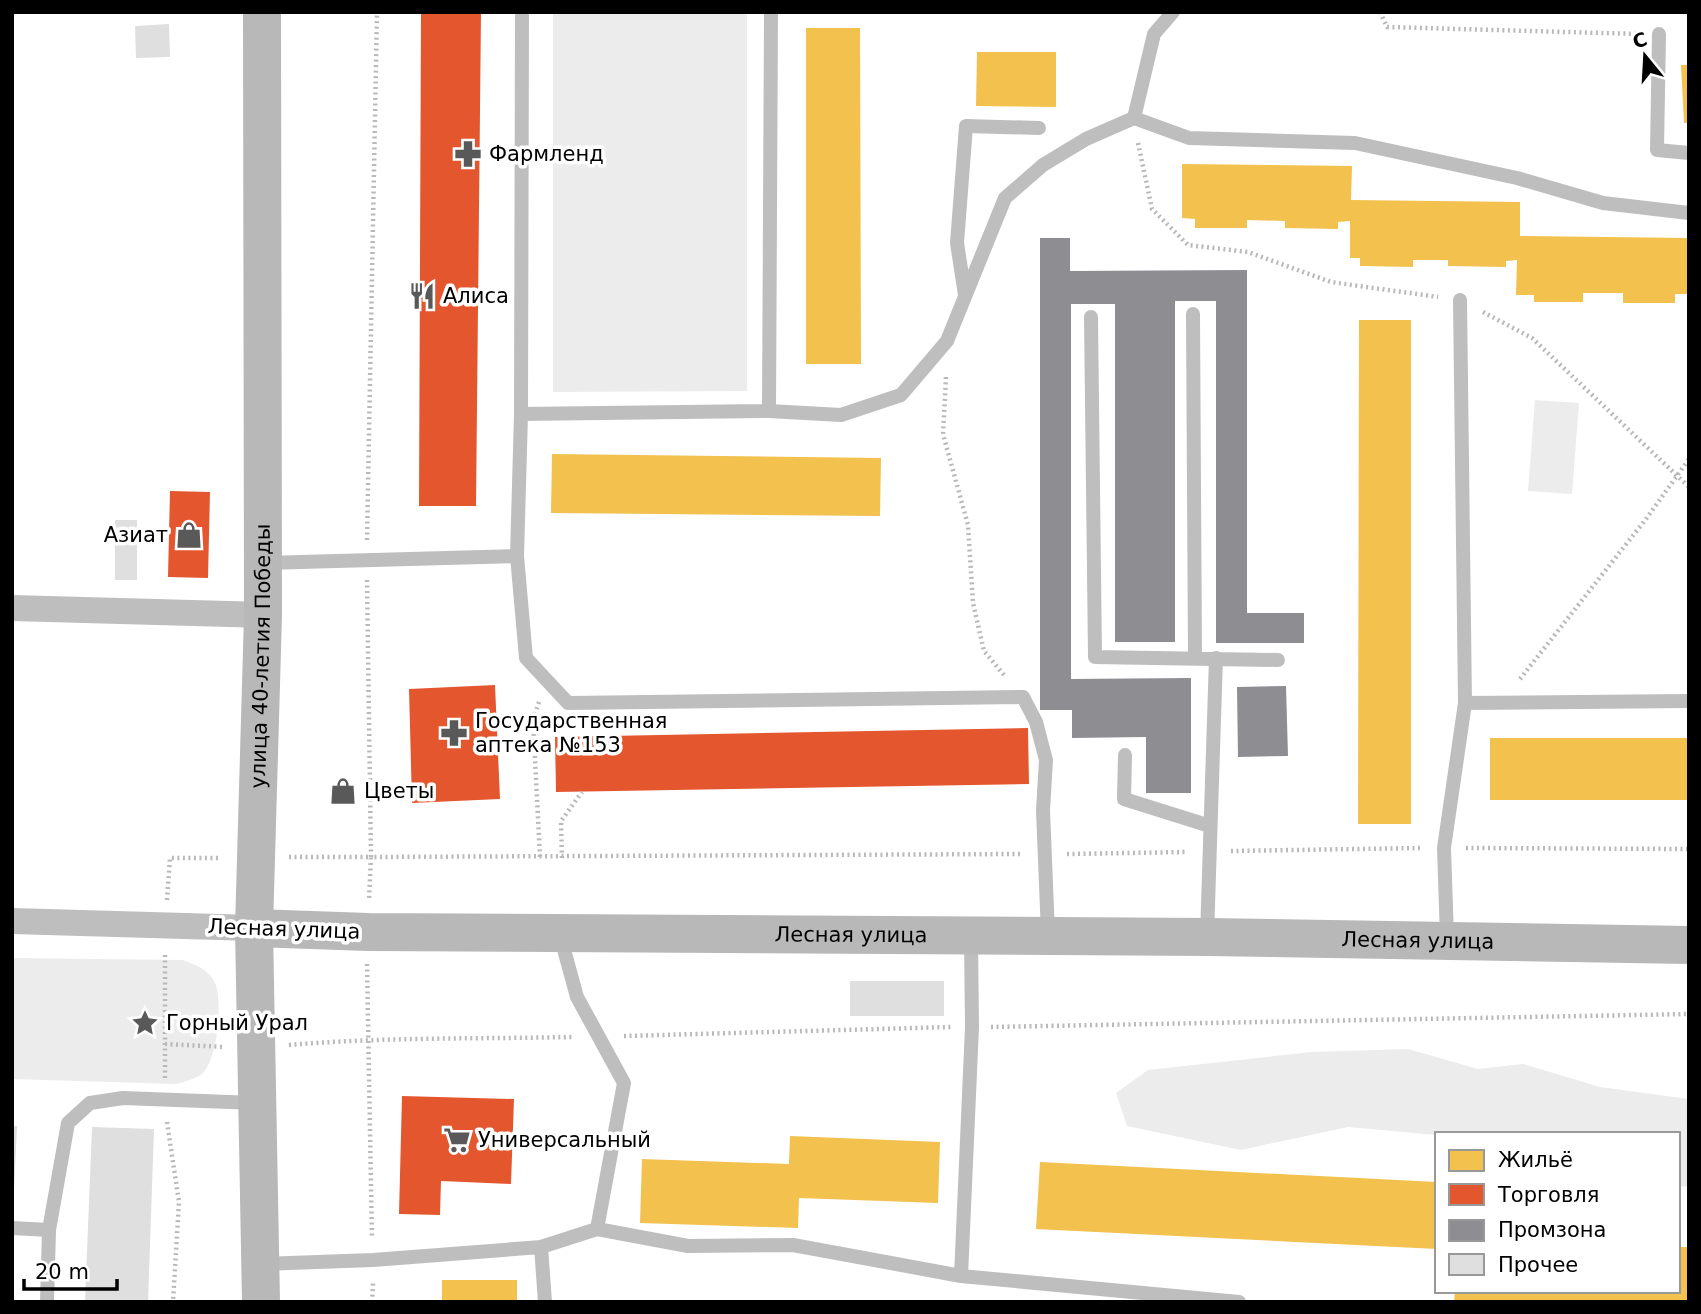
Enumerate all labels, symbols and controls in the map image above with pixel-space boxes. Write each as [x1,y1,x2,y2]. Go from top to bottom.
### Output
north arrow [1610,21,1680,91]
text: С [1630,27,1650,52]
pharmacy icon: Фармленд [453,139,483,169]
place label: Фармленд [489,142,604,166]
restaurant icon: Алиса [407,281,437,311]
place label: Алиса [443,284,509,308]
shop icon: Азиат [174,520,204,550]
place label: Азиат [104,523,168,547]
street label: улица 40-летия Победы [246,524,275,789]
place label: Государственная аптека №153 [475,709,667,757]
pharmacy icon: Государственная аптека №153 [439,718,469,748]
shop icon: Цветы [328,776,358,806]
place label: Цветы [364,779,434,803]
street label: Лесная улица [207,914,361,944]
street label: Лесная улица [774,922,927,947]
street label: Лесная улица [1341,927,1495,954]
place icon: Горный Урал [130,1008,160,1038]
place label: Горный Урал [166,1011,308,1035]
supermarket icon: Универсальный [442,1125,472,1155]
place label: Универсальный [478,1128,651,1152]
legend [1435,1132,1680,1293]
text: Жильё [1498,1148,1573,1172]
text: Торговля [1497,1183,1599,1207]
text: Промзона [1498,1218,1606,1242]
scale bar [24,1248,117,1292]
text: Прочее [1498,1253,1578,1277]
text: 20 m [35,1260,89,1284]

